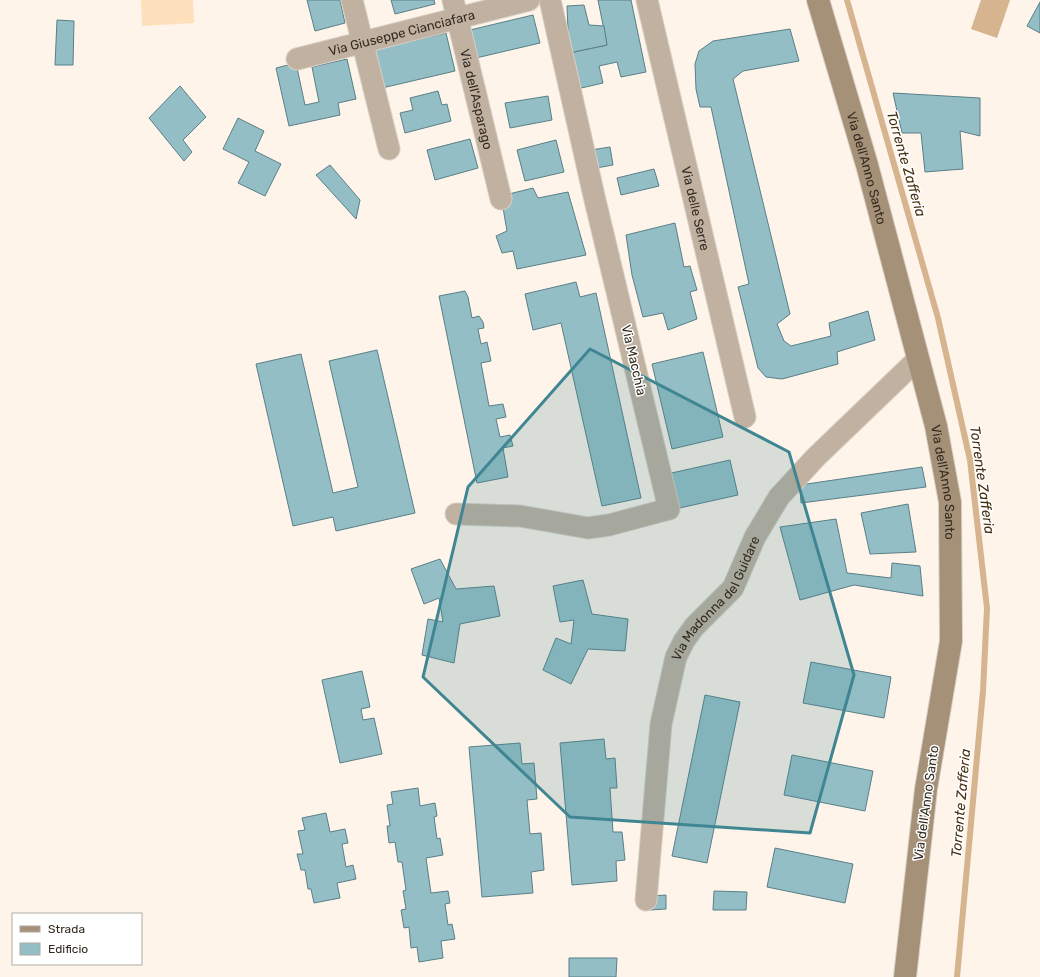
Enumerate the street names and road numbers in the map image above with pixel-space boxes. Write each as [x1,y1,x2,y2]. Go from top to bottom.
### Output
street label: Via Giuseppe Cianciafara [327,7,476,58]
street label: Via dell'Asparago [458,47,496,151]
street label: Via dell'Anno Santo [844,110,890,226]
street label: Via delle Serre [679,165,713,252]
street label: Via Macchia [619,323,649,397]
street label: Via dell'Anno Santo [928,423,958,540]
street label: Via Madonna del Guidare [668,534,762,663]
street label: Via dell'Anno Santo [911,745,941,861]

